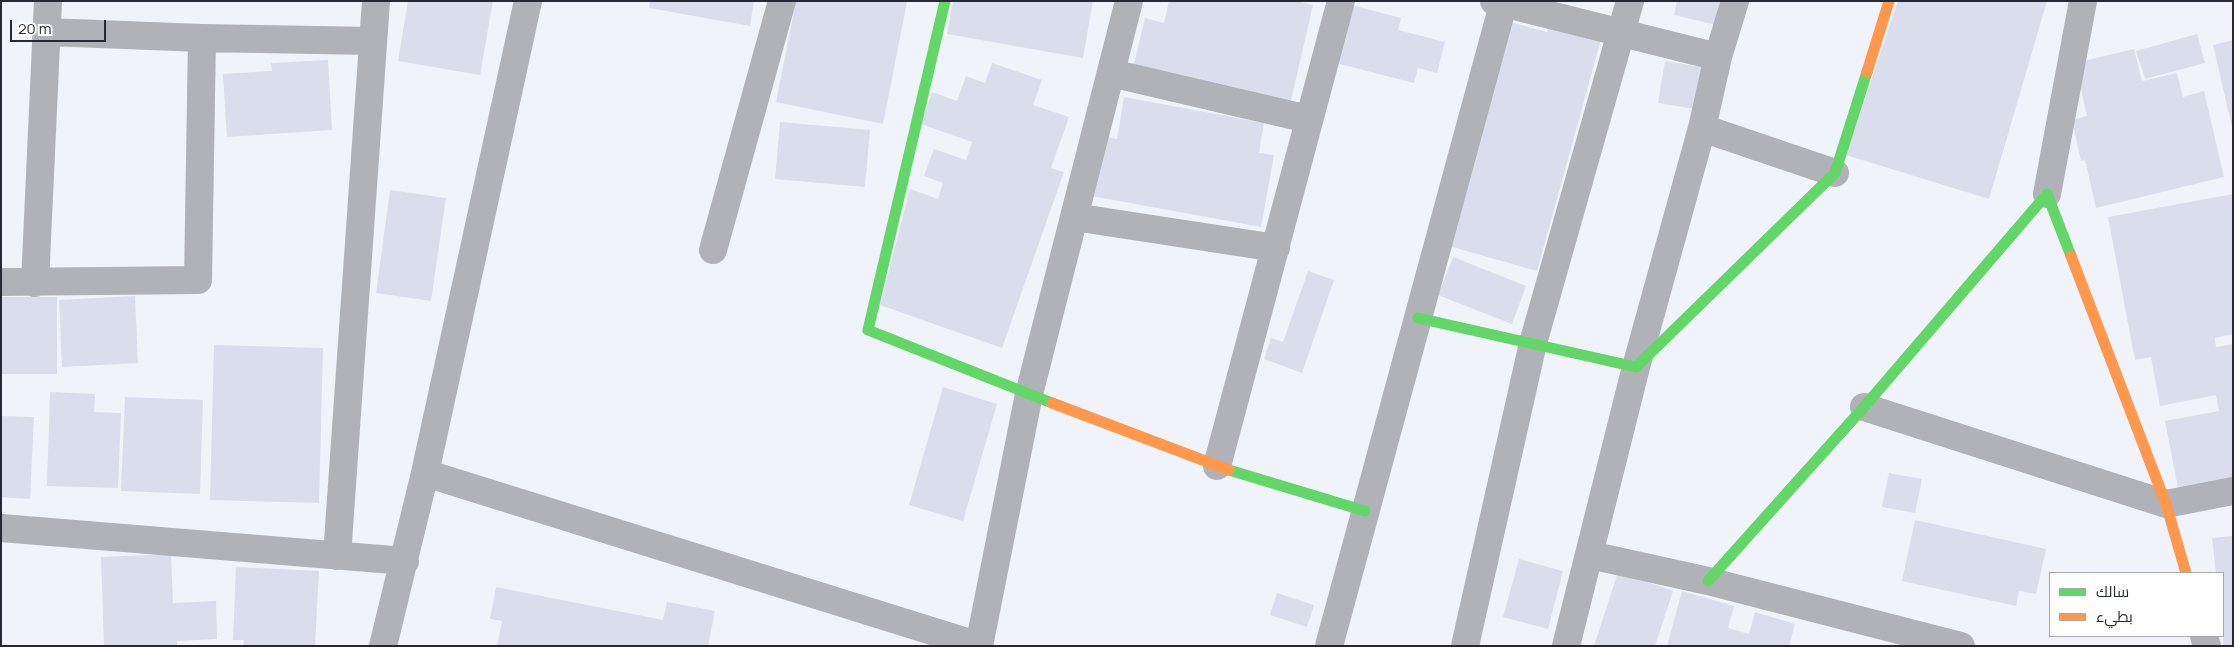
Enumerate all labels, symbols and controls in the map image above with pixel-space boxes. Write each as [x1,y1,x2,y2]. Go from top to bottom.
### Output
scale bar [12,10,109,42]
text: 20 m [18,18,51,39]
legend [2049,572,2224,637]
text: سالك [2096,581,2129,602]
text: بطيء [2096,606,2133,627]

